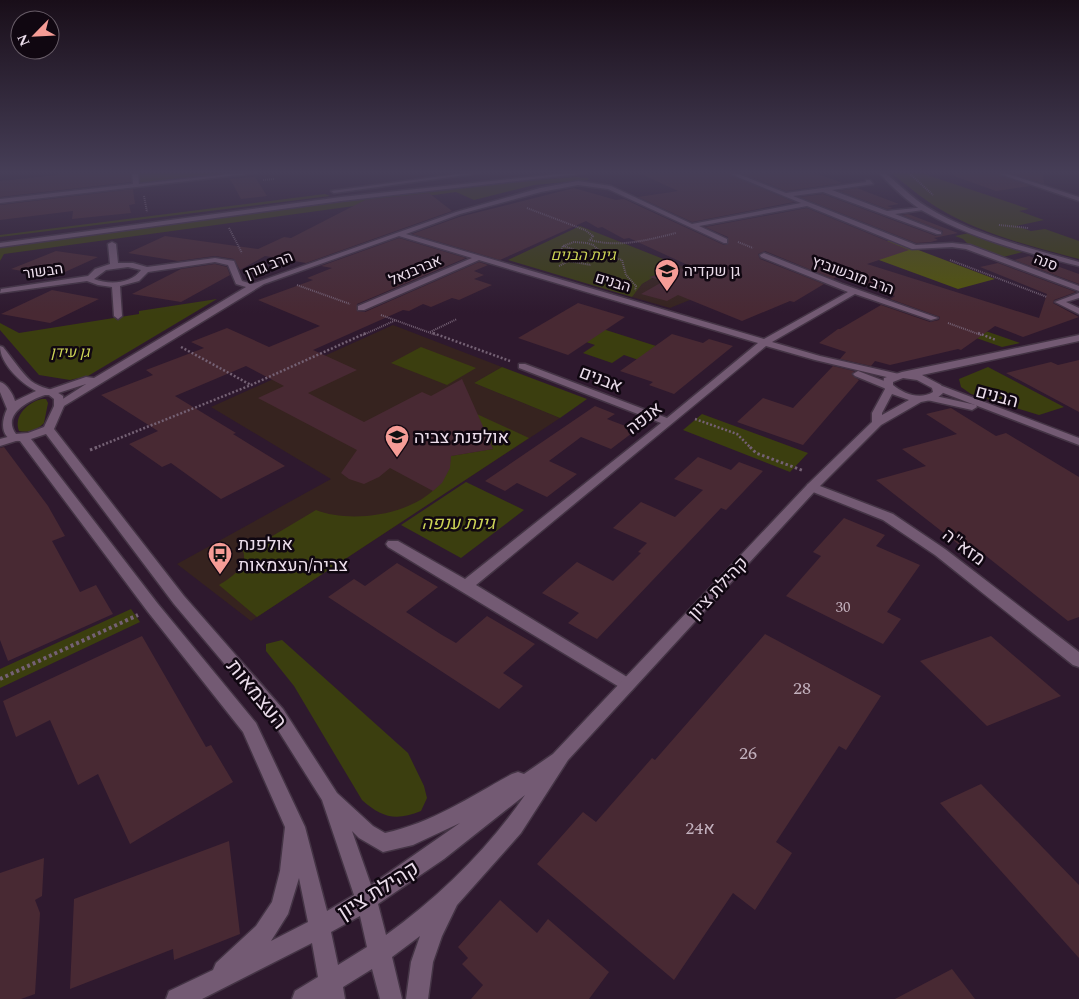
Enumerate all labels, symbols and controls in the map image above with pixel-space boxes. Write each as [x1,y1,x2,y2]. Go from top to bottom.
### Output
north arrow [10,10,60,60]
text: N [12,31,35,50]
park label: גינת הבנים [551,244,617,267]
street label: הרב גורן [242,245,297,285]
street label: סנה [1031,247,1061,277]
street label: אברבנאל [385,249,445,292]
street label: הרב מובשוביץ [808,250,897,301]
street label: הבשור [21,257,65,286]
school or university icon: גן שקדיה [654,258,680,292]
place label: גן שקדיה [684,260,740,283]
street label: הבנים [592,266,634,299]
park label: גן עידן [50,341,91,364]
street label: אבנים [575,359,626,400]
street label: הבנים [972,378,1021,415]
street label: אנפה [620,395,668,441]
school or university icon: אולפנת צביה [384,424,410,458]
place label: אולפנת צביה [414,424,509,451]
park label: גינת ענפה [421,510,496,537]
street label: מזא"ה [936,522,991,573]
place label: אולפנת צביה/העצמאות [238,531,348,579]
bus stop icon: אולפנת צביה/העצמאות [207,541,233,575]
street label: קהילת ציון [682,551,755,626]
house number: 30 [835,596,851,619]
street label: העצמאות [218,653,294,737]
house number: 28 [793,675,811,702]
house number: 26 [739,740,757,767]
house number: 24א [685,815,715,842]
street label: קהילת ציון [331,853,426,929]

